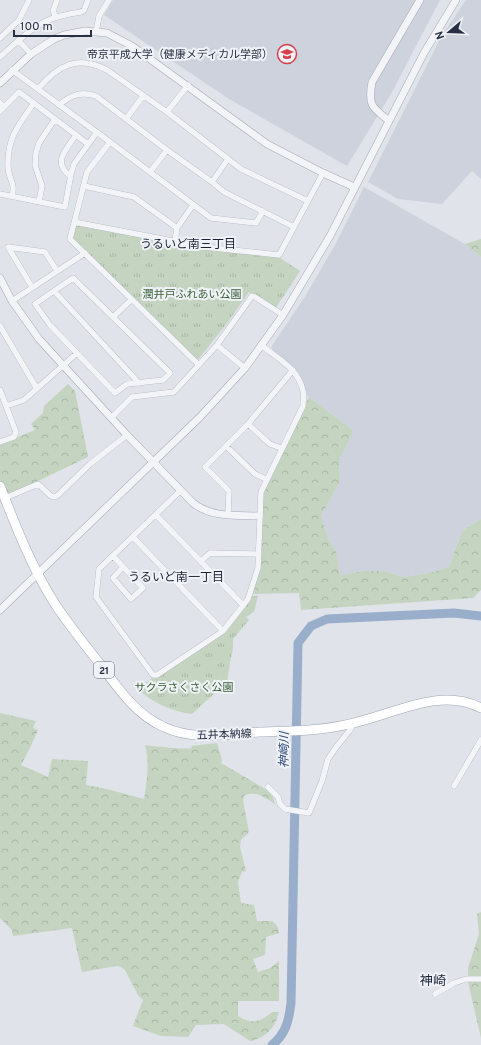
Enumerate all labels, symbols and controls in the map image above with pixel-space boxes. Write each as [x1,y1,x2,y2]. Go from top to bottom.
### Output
scale bar [14,12,91,38]
north arrow [429,12,469,52]
text: 100 m [20,19,53,35]
text: N [433,29,448,41]
school or university icon: 帝京平成大学（健康メディカル学部） [276,43,298,65]
place label: 帝京平成大学（健康メディカル学部） [87,48,273,62]
district label: うるいど南三丁目 [140,237,236,253]
park label: 潤井戸ふれあい公園 [143,288,242,302]
district label: うるいど南一丁目 [128,570,224,586]
road number: 21 [94,662,114,678]
park label: サクラさくさく公園 [135,681,234,695]
street label: 五井本納線 [196,727,252,743]
water label: 神崎川 [277,730,293,768]
district label: 神崎 [420,974,446,990]

